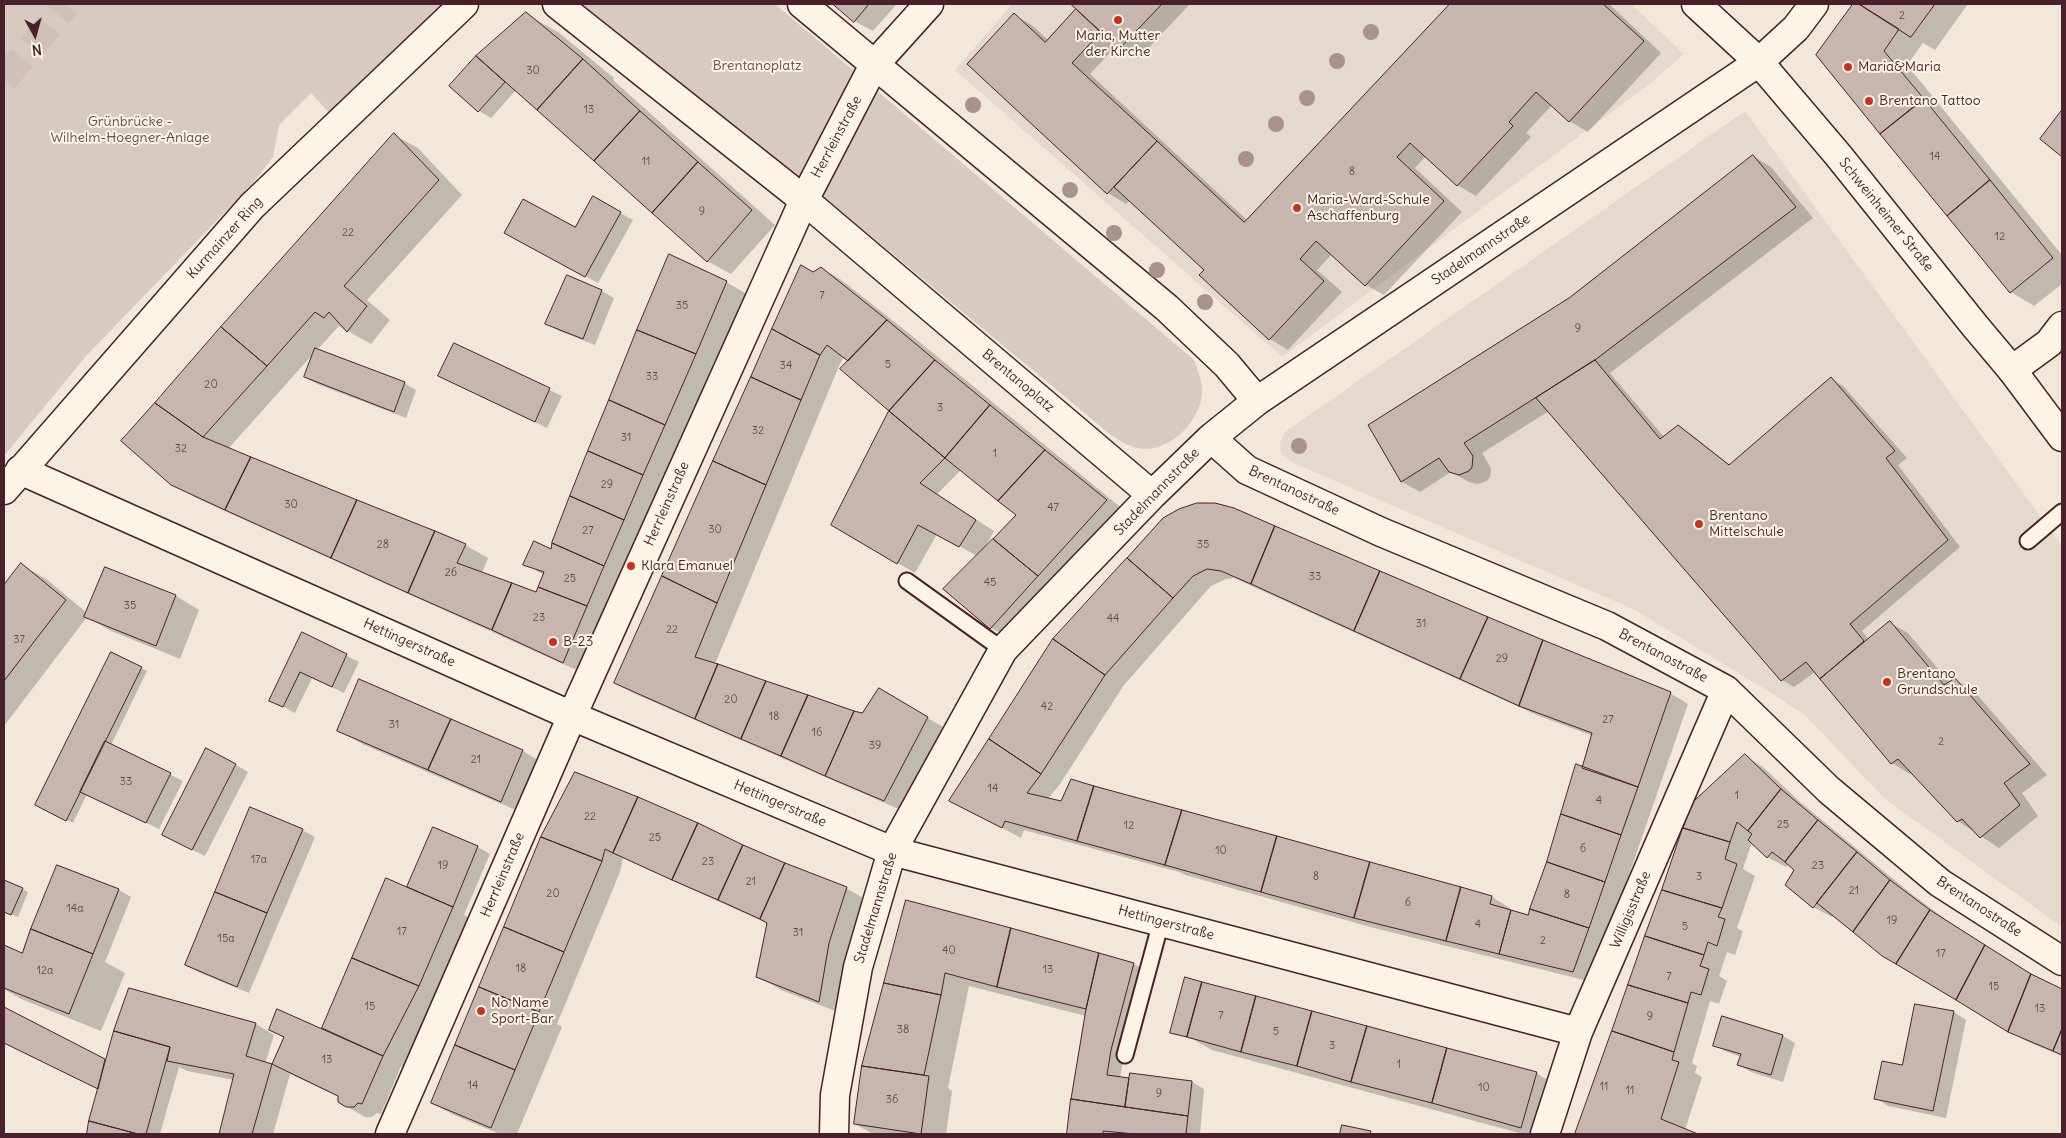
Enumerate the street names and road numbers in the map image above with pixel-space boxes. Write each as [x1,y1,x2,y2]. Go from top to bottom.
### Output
street label: Herrleinstraße [808,93,866,181]
street label: Schweinheimer Straße [1835,155,1937,275]
street label: Kurmainzer Ring [184,193,266,283]
street label: Stadelmannstraße [1428,211,1534,289]
street label: Brentanoplatz [978,346,1058,416]
street label: Stadelmannstraße [1111,445,1203,539]
street label: Herrleinstraße [641,459,693,549]
street label: Brentanostraße [1246,463,1342,519]
street label: Hettingerstraße [360,615,458,671]
street label: Brentanostraße [1616,625,1710,687]
street label: Hettingerstraße [731,777,829,831]
street label: Herrleinstraße [478,830,528,920]
street label: Stadelmannstraße [851,850,901,966]
street label: Willigisstraße [1607,869,1655,951]
street label: Brentanostraße [1933,873,2025,941]
street label: Hettingerstraße [1116,902,1216,944]

